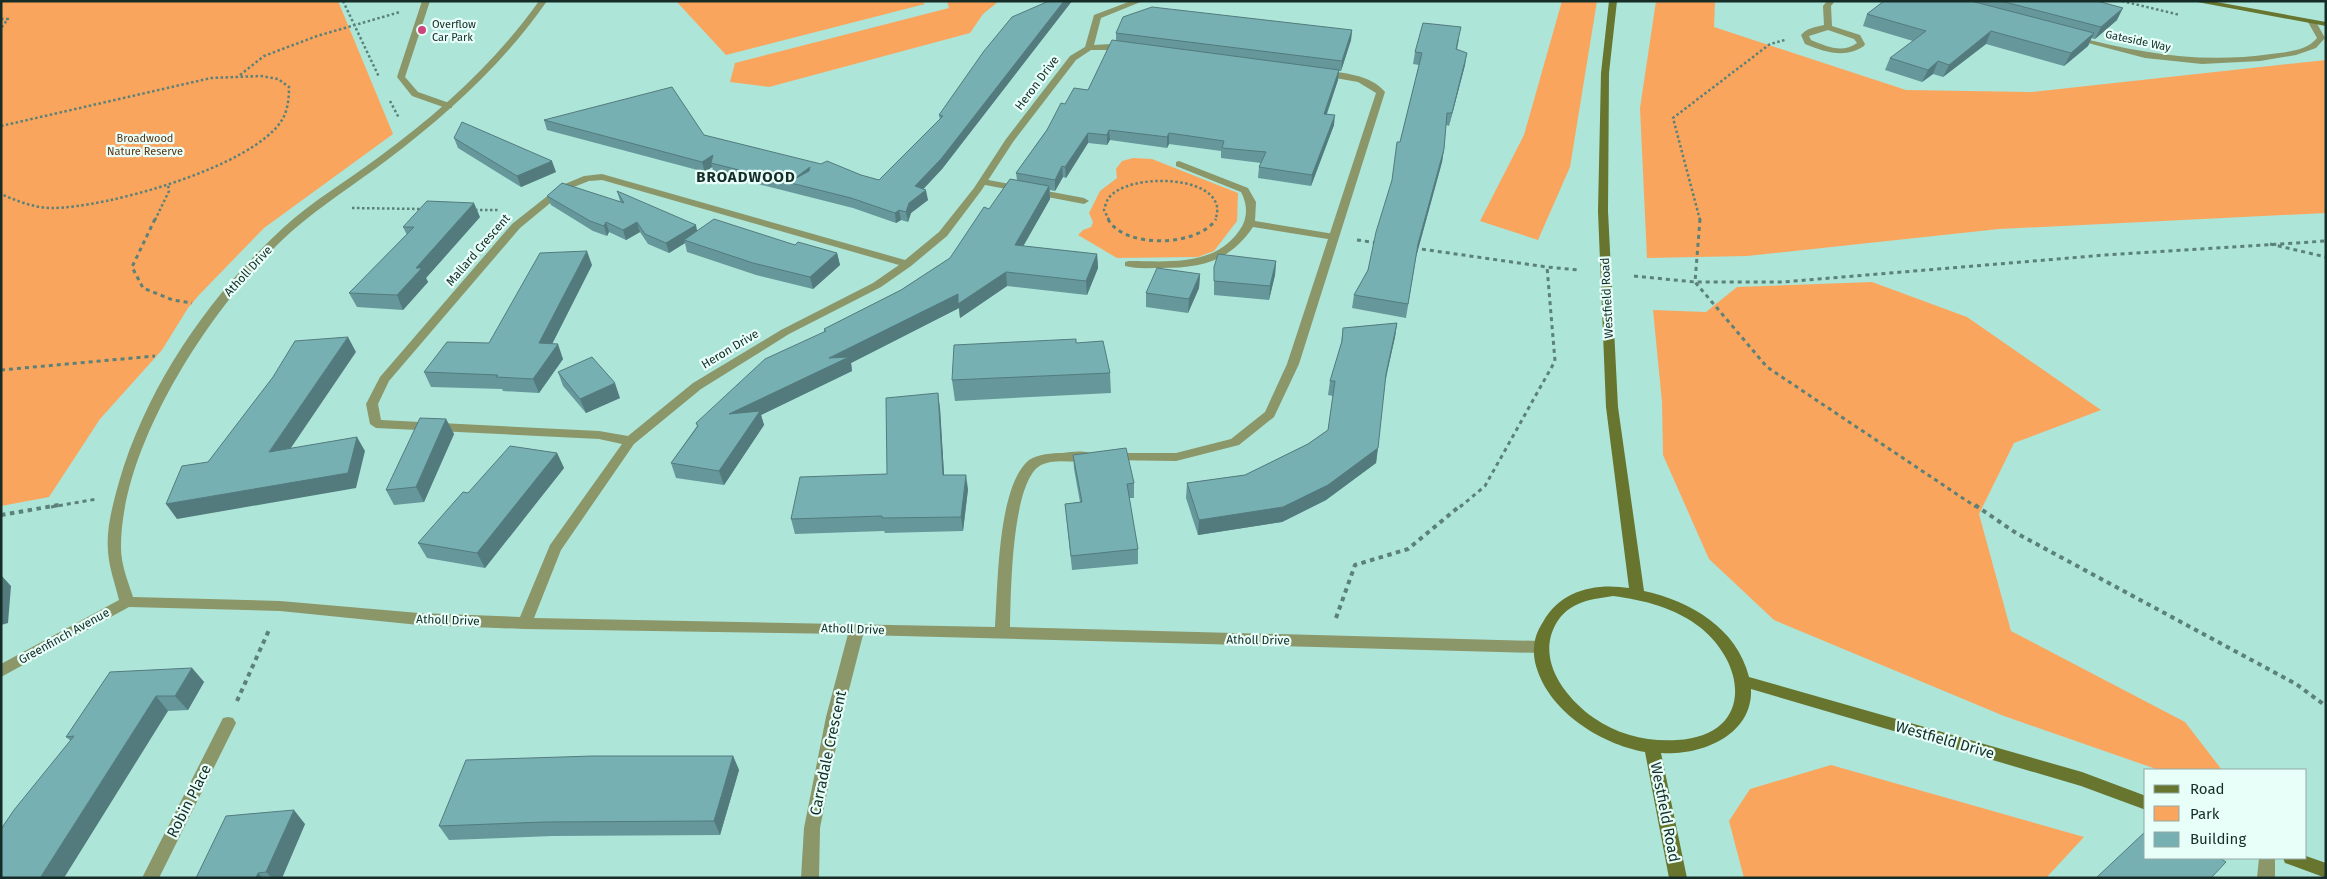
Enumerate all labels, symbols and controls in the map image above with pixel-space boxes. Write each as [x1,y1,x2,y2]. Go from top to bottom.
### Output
place label: Overflow Car Park [432,18,476,44]
marker: Overflow Car Park [416,24,428,36]
street label: Gateside Way [2104,28,2172,54]
street label: Heron Drive [1012,53,1062,113]
park label: Broadwood Nature Reserve [107,132,183,158]
district label: BROADWOOD [696,168,796,186]
street label: Mallard Crescent [443,211,513,289]
street label: Atholl Drive [221,243,275,299]
street label: Westfield Road [1598,257,1616,339]
street label: Heron Drive [699,326,761,372]
street label: Greenfinch Avenue [16,605,112,667]
street label: Atholl Drive [416,612,480,628]
street label: Atholl Drive [821,621,885,637]
street label: Atholl Drive [1226,632,1290,648]
street label: Carradale Crescent [806,688,850,817]
street label: Westfield Drive [1893,717,1997,763]
street label: Westfield Road [1646,760,1684,864]
street label: Robin Place [163,761,215,841]
legend [2144,769,2307,859]
text: Road [2190,780,2225,798]
text: Park [2190,805,2220,823]
text: Building [2190,830,2246,848]

